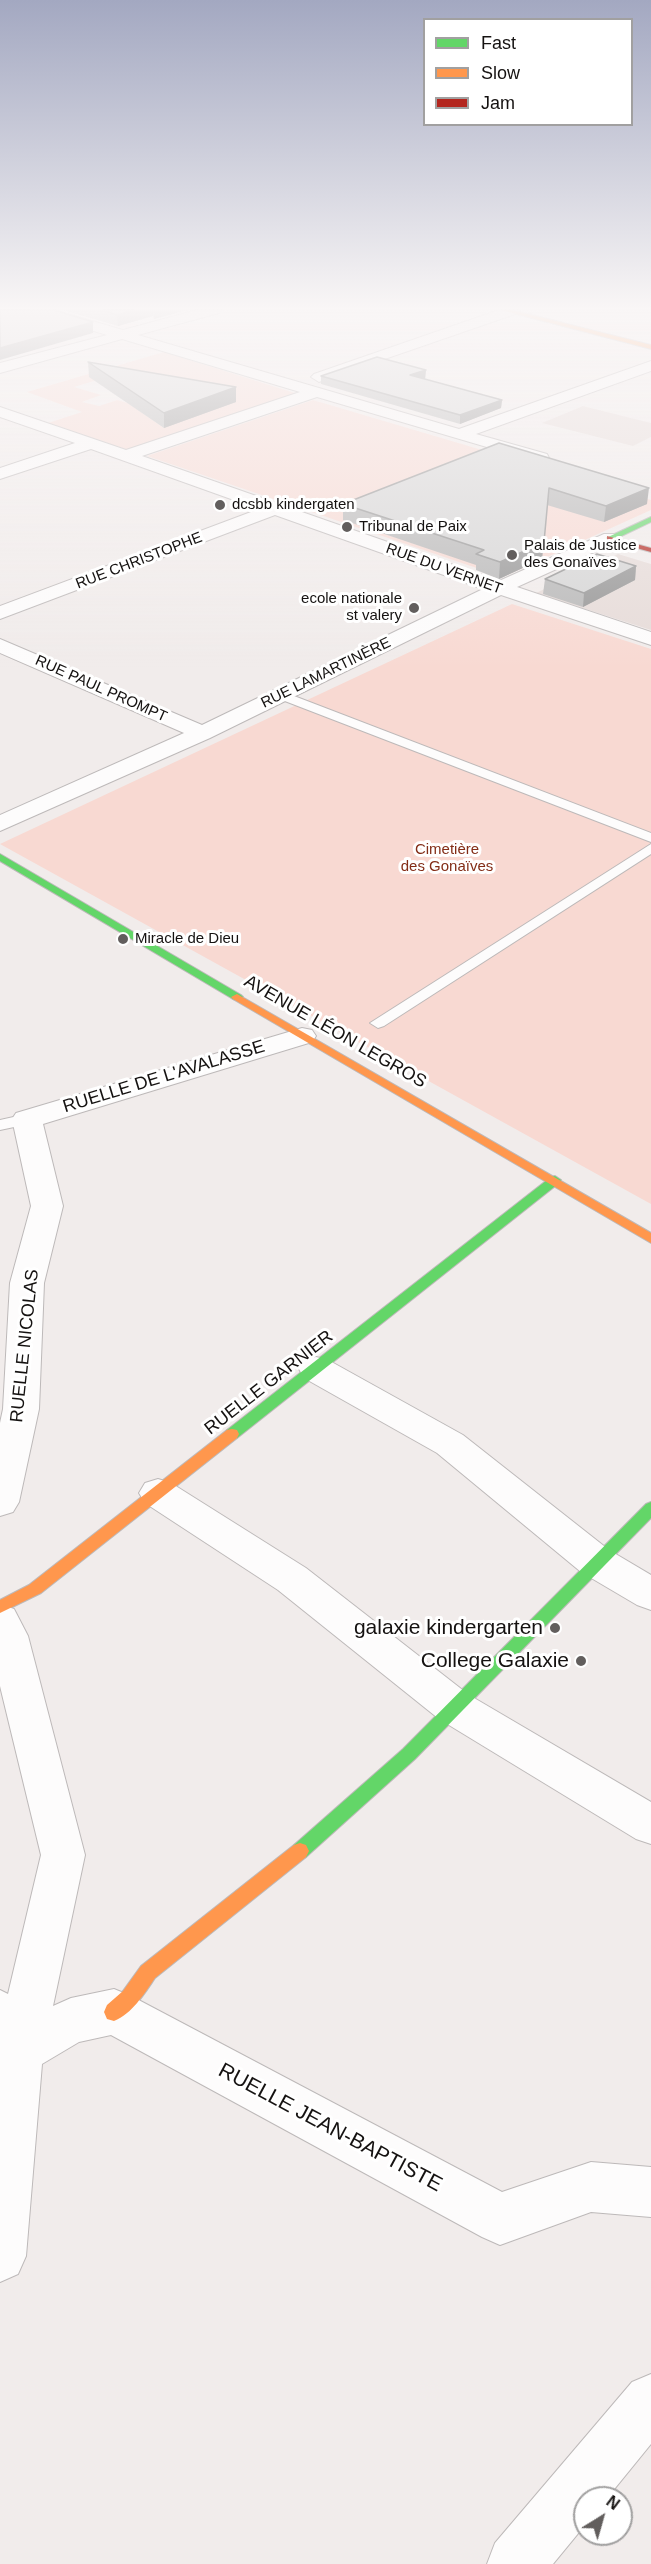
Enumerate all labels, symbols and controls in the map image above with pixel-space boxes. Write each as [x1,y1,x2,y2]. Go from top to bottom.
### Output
legend [423,18,633,126]
text: Fast [481,33,516,53]
text: Slow [481,63,520,83]
text: Jam [481,93,515,113]
place label: dcsbb kindergaten [232,496,355,514]
marker: dcsbb kindergaten [213,498,227,512]
place label: Tribunal de Paix [359,518,467,536]
marker: Tribunal de Paix [340,520,354,534]
street label: RUE CHRISTOPHE [73,529,205,593]
place label: Palais de Justice des Gonaïves [524,537,637,572]
street label: RUE DU VERNET [383,540,505,598]
marker: Palais de Justice des Gonaïves [505,548,519,562]
place label: ecole nationale st valery [301,590,402,625]
marker: ecole nationale st valery [407,601,421,615]
street label: RUE LAMARTINÈRE [258,634,394,712]
street label: RUE PAUL PROMPT [32,652,170,726]
park label: Cimetière des Gonaïves [401,841,493,876]
place label: Miracle de Dieu [135,930,239,948]
marker: Miracle de Dieu [116,932,130,946]
street label: AVENUE LÉON LEGROS [240,971,430,1093]
street label: RUELLE DE L'AVALASSE [60,1036,268,1118]
street label: RUELLE NICOLAS [6,1268,44,1424]
street label: RUELLE GARNIER [200,1326,338,1440]
place label: galaxie kindergarten [354,1615,543,1641]
marker: galaxie kindergarten [548,1621,562,1635]
place label: College Galaxie [421,1648,569,1674]
marker: College Galaxie [574,1654,588,1668]
street label: RUELLE JEAN-BAPTISTE [214,2058,446,2198]
north arrow [573,2486,633,2546]
text: N [603,2493,623,2513]

